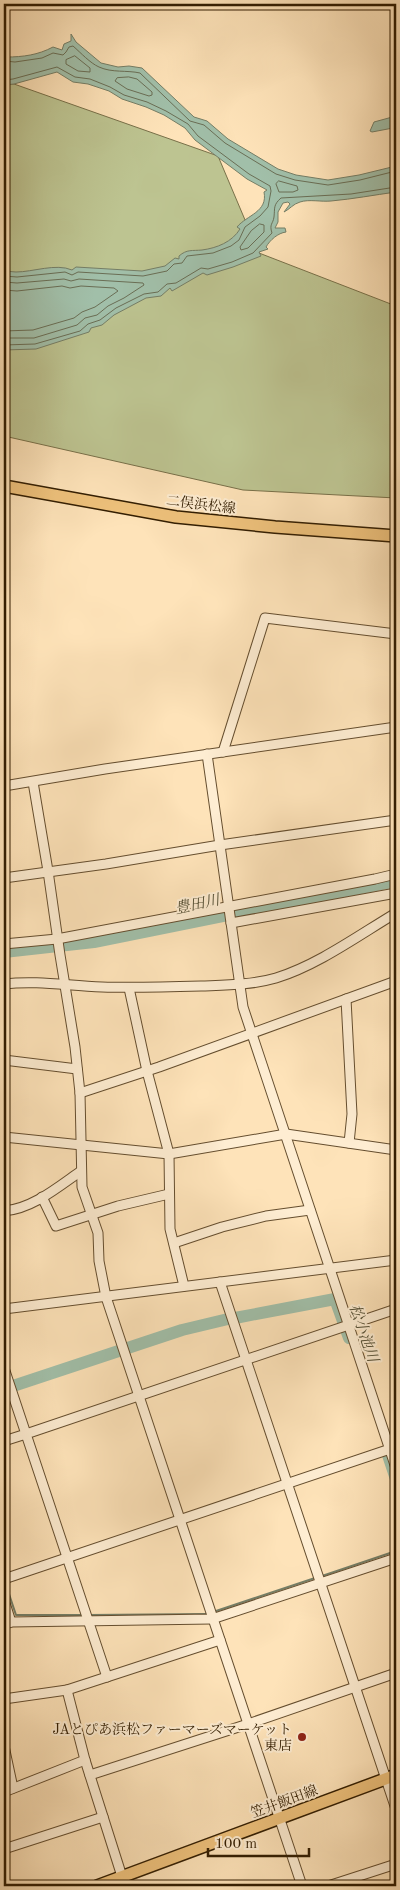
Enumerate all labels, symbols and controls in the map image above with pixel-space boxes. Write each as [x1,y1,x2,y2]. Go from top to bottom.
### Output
street label: 二俣浜松線 [165,493,237,516]
water label: 豊田川 [173,891,223,917]
water label: 松小池川 [346,1302,382,1366]
place label: JAとぴあ浜松ファーマーズマーケット 東店 [53,1722,292,1753]
marker: JAとぴあ浜松ファーマーズマーケット 東店 [296,1731,308,1743]
street label: 笠井飯田線 [249,1782,320,1820]
scale bar [208,1825,309,1857]
text: 100 m [215,1837,257,1852]

